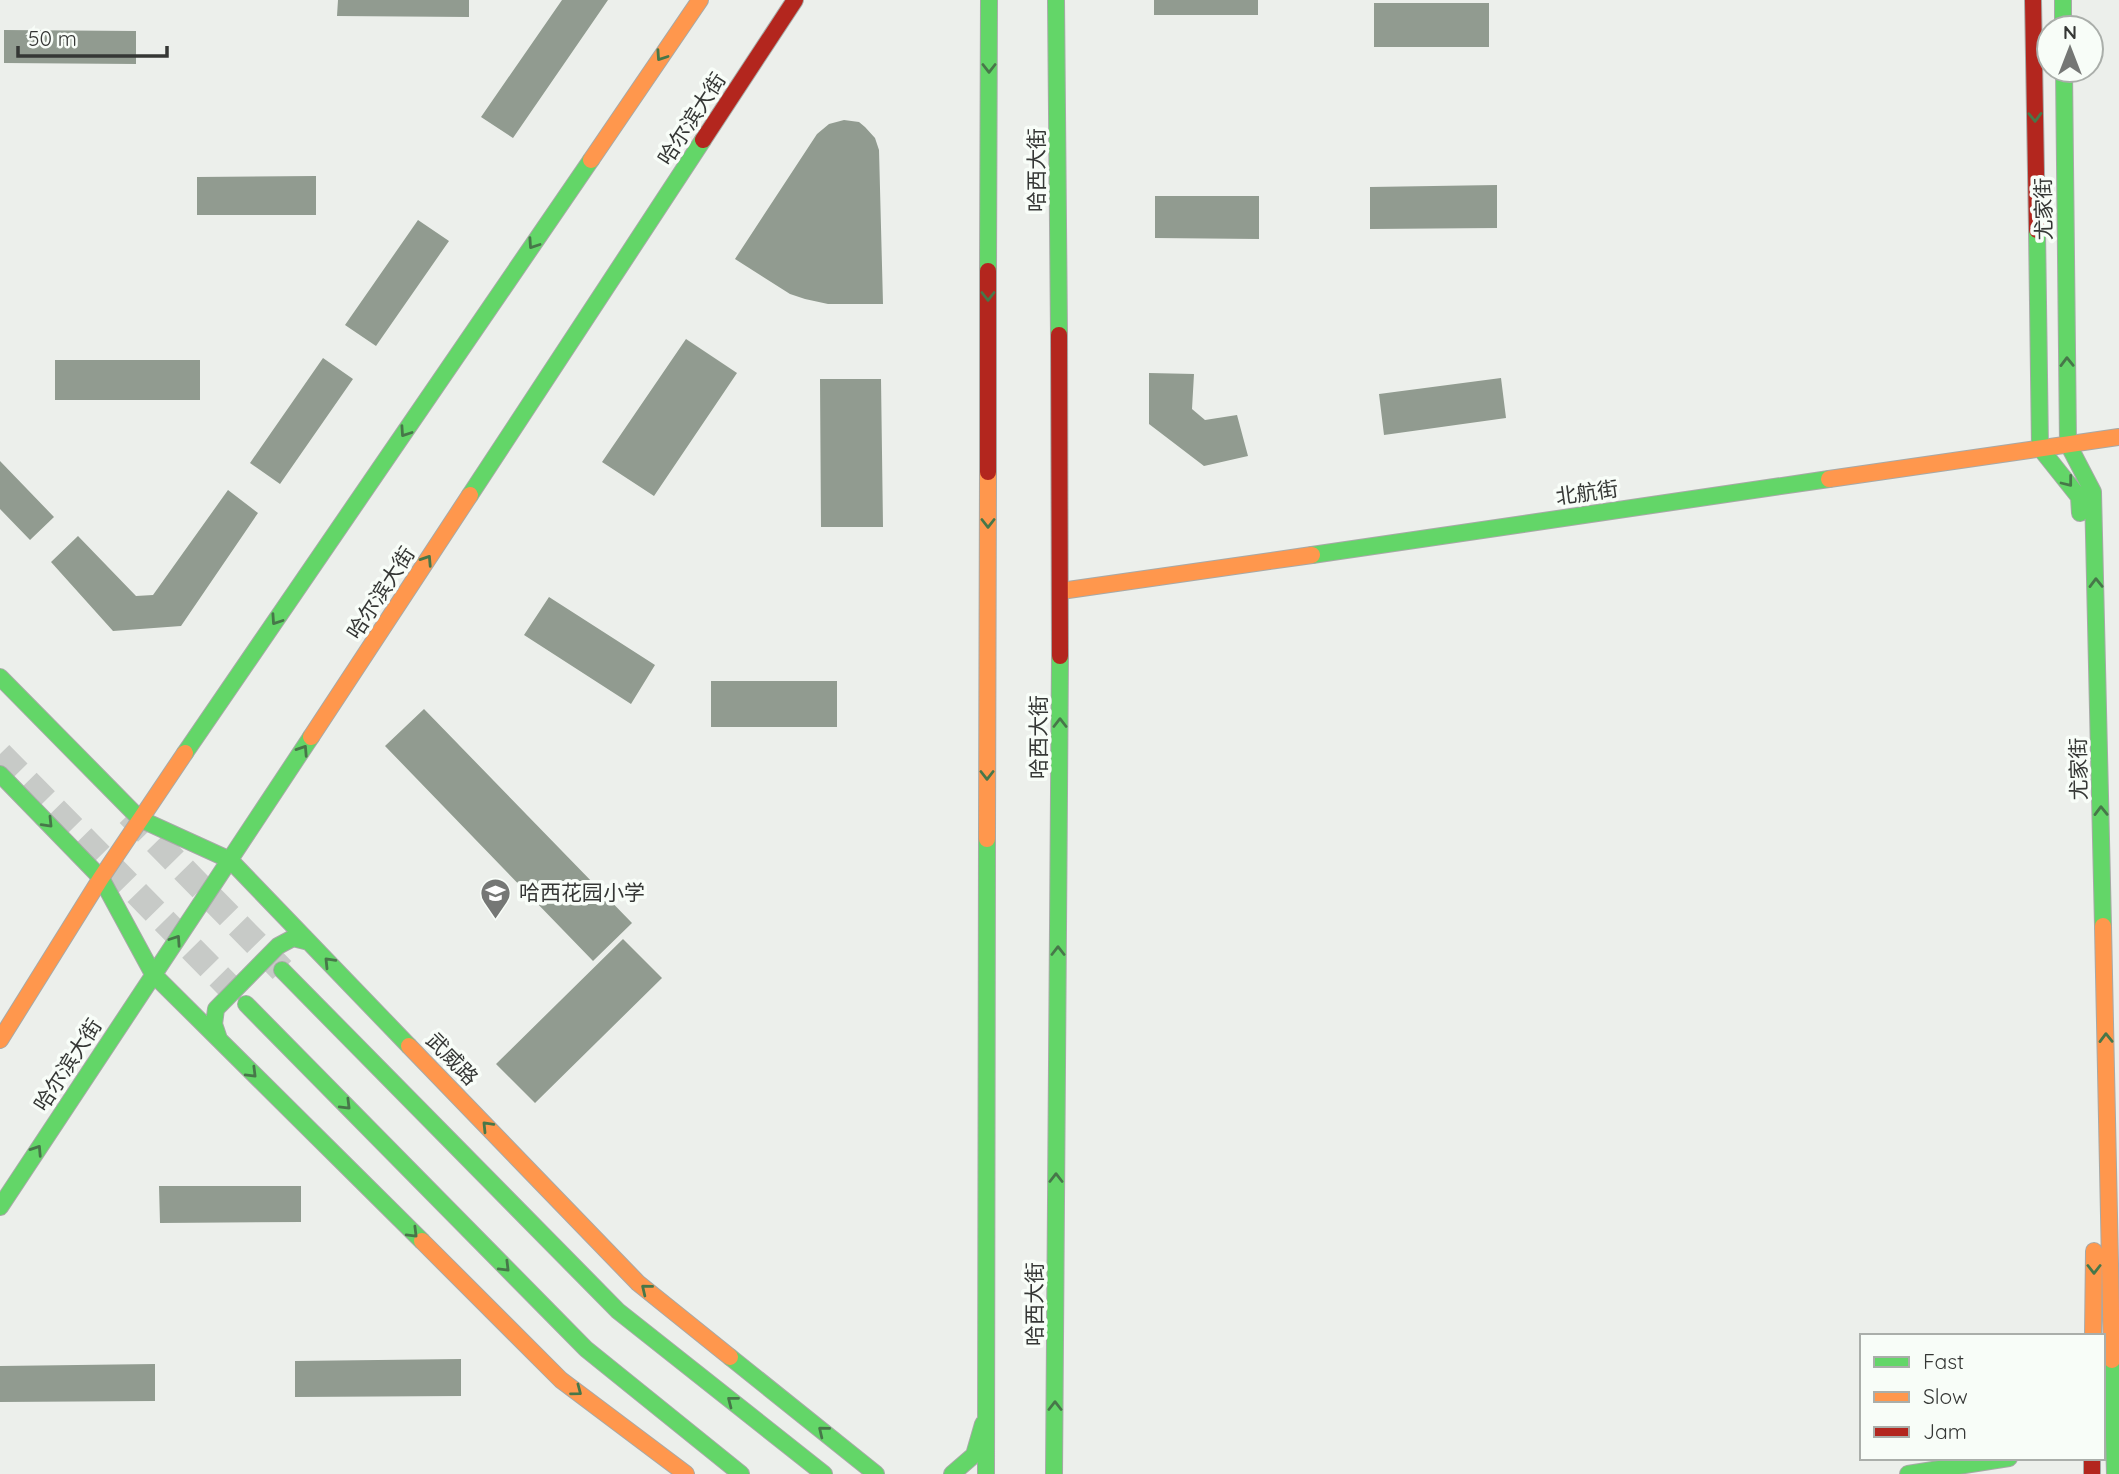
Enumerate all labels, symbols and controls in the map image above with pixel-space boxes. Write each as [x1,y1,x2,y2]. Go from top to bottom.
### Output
scale bar [18,14,166,58]
north arrow [2035,14,2105,84]
text: N [2063,20,2077,44]
text: 50 m [28,25,77,51]
one-way arrow [657,48,669,61]
one-way arrow [981,63,997,74]
street label: 哈尔滨大街 [652,67,731,170]
one-way arrow [2027,112,2043,123]
street label: 哈西大街 [1023,128,1049,212]
street label: 尤家街 [2029,177,2057,241]
one-way arrow [529,236,541,249]
one-way arrow [980,291,996,301]
one-way arrow [2059,357,2075,367]
one-way arrow [400,424,413,437]
street label: 北航街 [1554,475,1620,509]
one-way arrow [2059,475,2072,487]
one-way arrow [980,518,996,529]
street label: 哈尔滨大街 [341,541,420,644]
one-way arrow [419,555,432,568]
one-way arrow [2088,578,2103,589]
one-way arrow [272,612,284,625]
street label: 哈西大街 [1025,695,1051,779]
one-way arrow [1052,718,1068,728]
street label: 尤家街 [2064,737,2092,801]
one-way arrow [294,745,307,758]
one-way arrow [980,770,995,781]
one-way arrow [2093,805,2109,816]
one-way arrow [39,815,52,828]
school or university icon: 哈西花园小学 [479,876,513,920]
place label: 哈西花园小学 [519,879,645,905]
one-way arrow [168,934,181,947]
one-way arrow [1050,945,1066,956]
one-way arrow [324,957,337,970]
street label: 哈尔滨大街 [28,1013,107,1116]
street label: 武威路 [421,1027,484,1090]
one-way arrow [2098,1033,2114,1043]
one-way arrow [244,1064,257,1077]
one-way arrow [337,1097,350,1110]
one-way arrow [482,1121,495,1134]
one-way arrow [29,1145,42,1158]
one-way arrow [1049,1173,1064,1184]
one-way arrow [405,1225,418,1238]
one-way arrow [497,1259,510,1272]
street label: 哈西大街 [1021,1262,1047,1346]
one-way arrow [2086,1264,2102,1275]
one-way arrow [641,1284,653,1297]
legend [1860,1334,2105,1460]
text: Fast [1923,1348,1964,1374]
one-way arrow [569,1383,581,1396]
text: Slow [1923,1383,1968,1409]
one-way arrow [727,1397,739,1410]
one-way arrow [1047,1400,1063,1411]
text: Jam [1923,1418,1967,1444]
one-way arrow [819,1427,832,1439]

